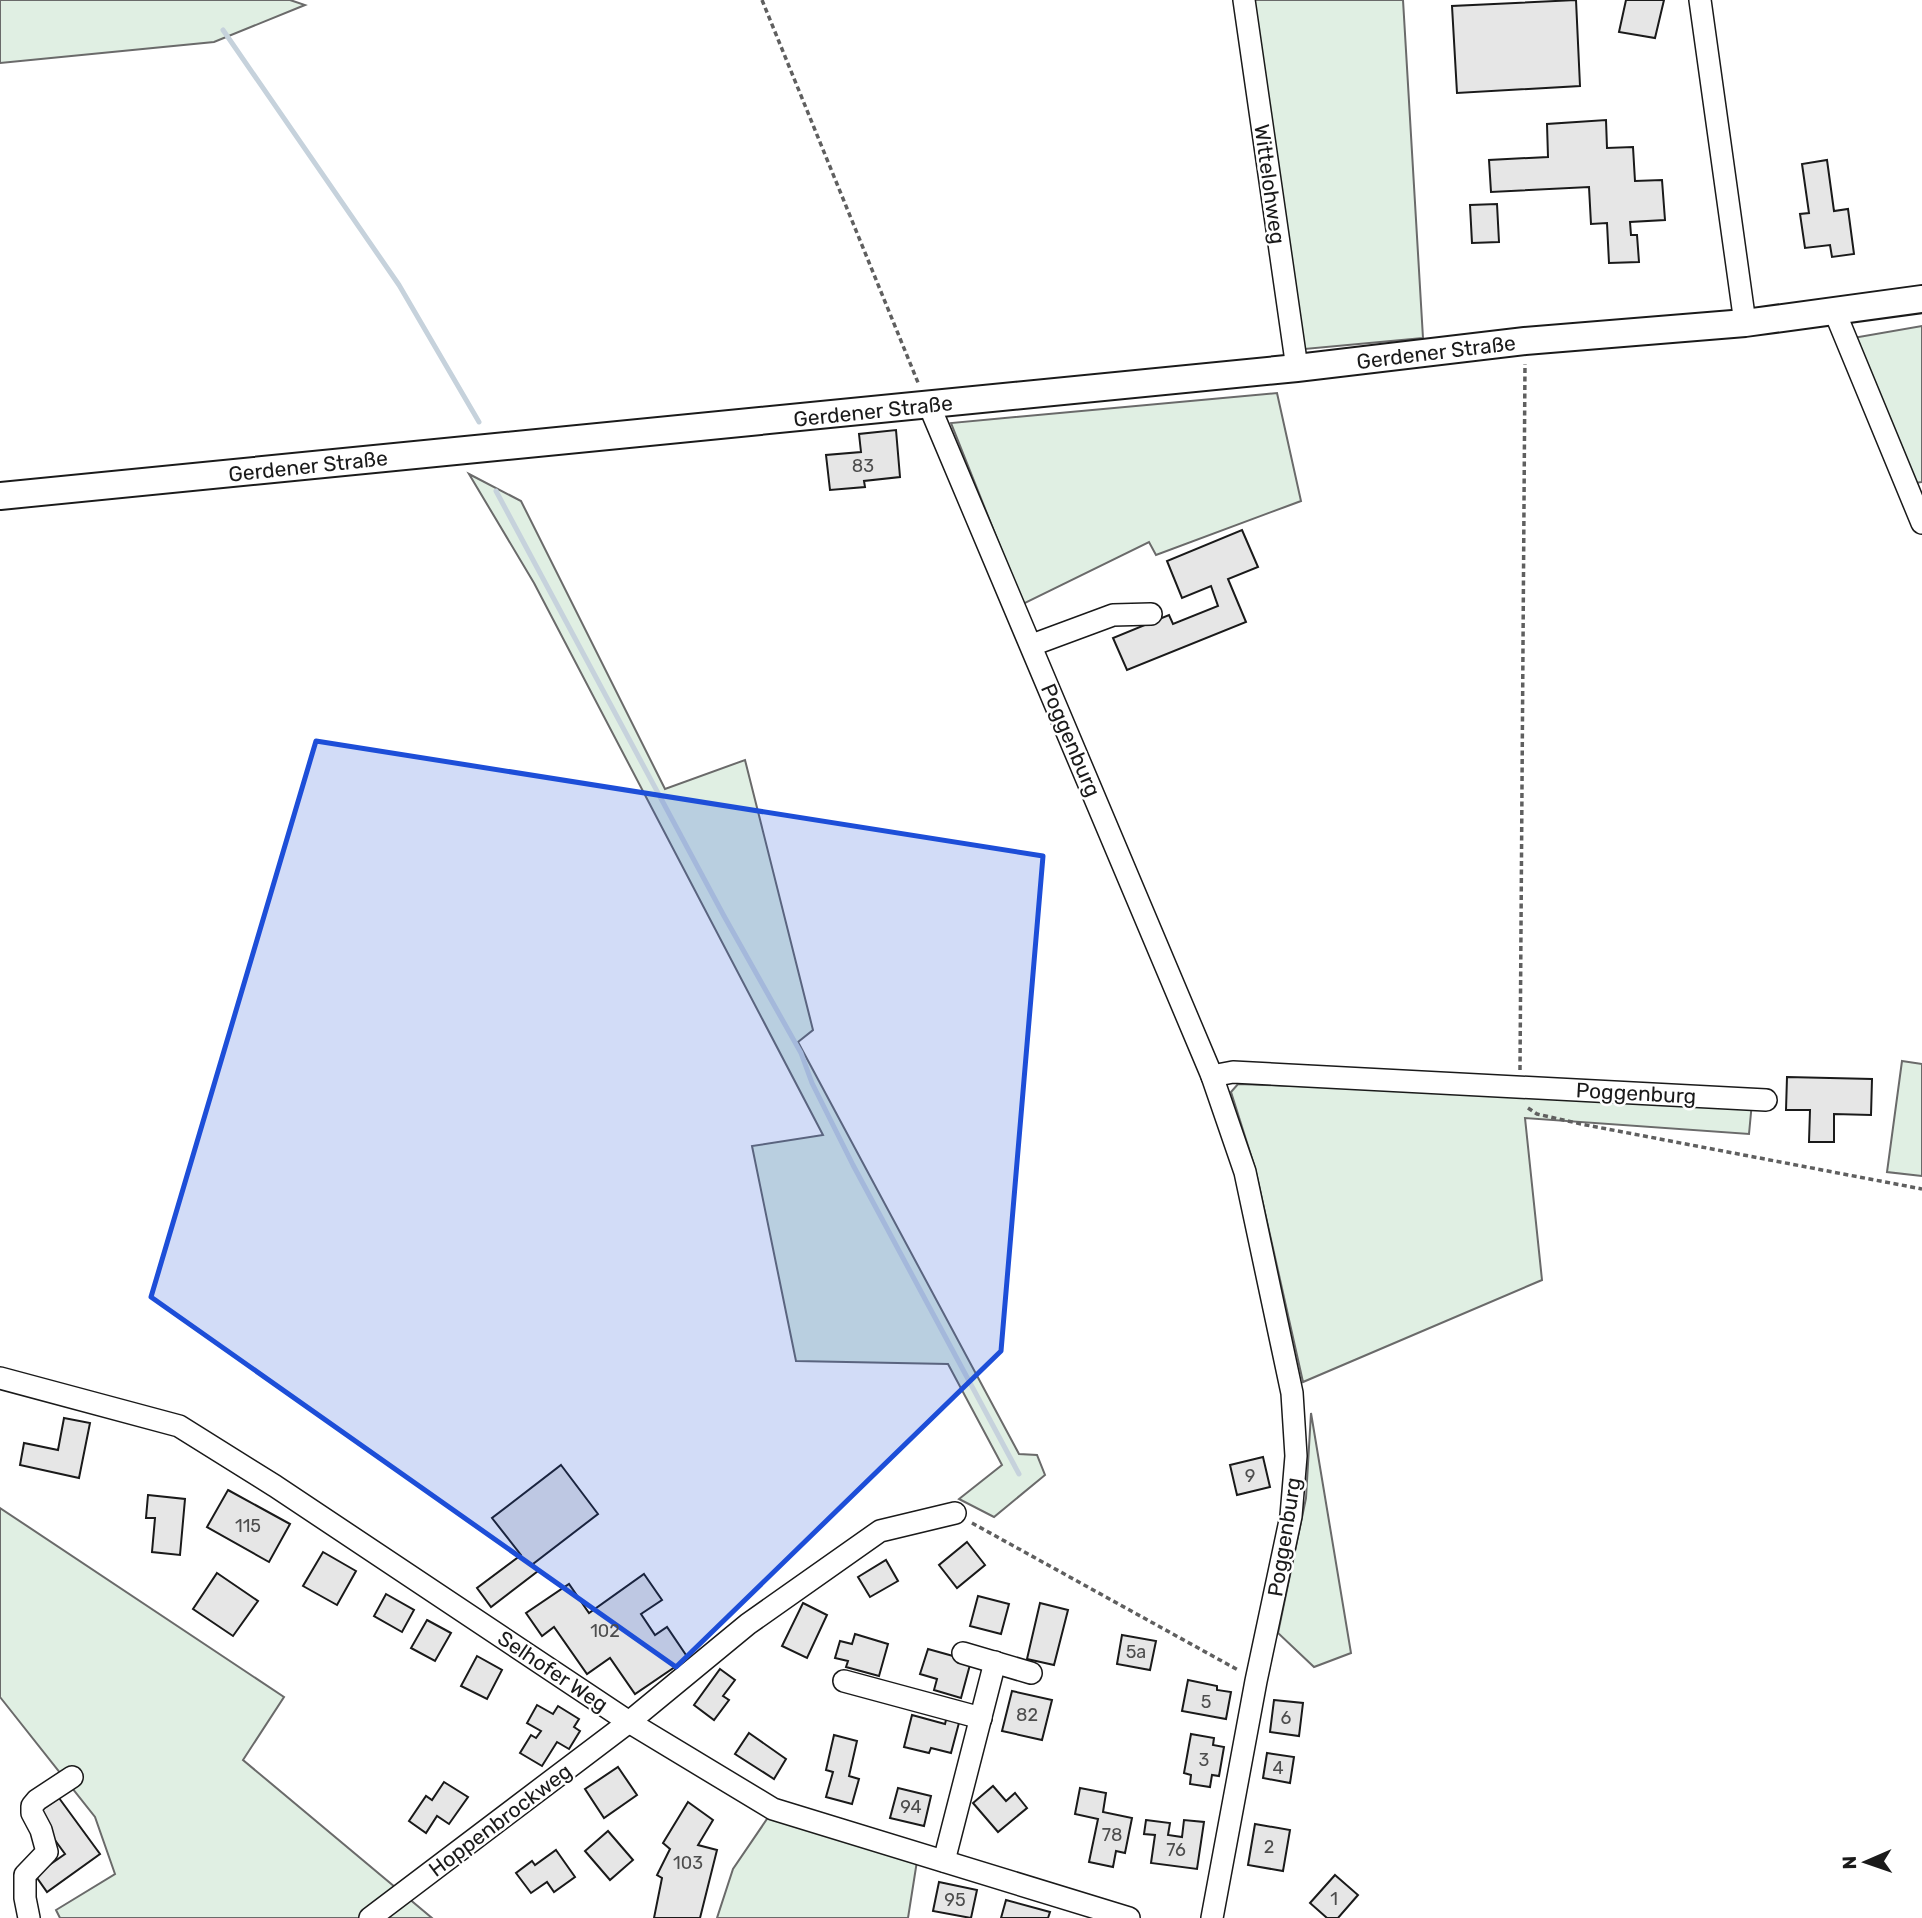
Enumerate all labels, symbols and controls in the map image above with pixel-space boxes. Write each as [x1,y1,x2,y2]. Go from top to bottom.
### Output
street label: Wittelohweg [1249,122,1291,246]
street label: Gerdener Straße [1355,330,1517,374]
street label: Gerdener Straße [792,390,954,432]
street label: Gerdener Straße [227,445,389,487]
house number: 83 [852,455,874,477]
street label: Poggenburg [1036,680,1106,800]
street label: Poggenburg [1575,1077,1697,1109]
house number: 9 [1245,1465,1255,1487]
street label: Poggenburg [1262,1476,1306,1598]
house number: 115 [235,1515,261,1537]
house number: 102 [590,1620,620,1642]
street label: Selhofer Weg [493,1625,613,1717]
house number: 5a [1126,1641,1146,1663]
house number: 5 [1201,1691,1211,1713]
house number: 82 [1016,1704,1038,1726]
house number: 6 [1281,1707,1292,1729]
house number: 3 [1199,1749,1209,1771]
house number: 4 [1272,1757,1284,1779]
street label: Hoppenbrockweg [424,1758,576,1882]
house number: 94 [900,1796,922,1818]
house number: 78 [1102,1824,1122,1846]
north arrow [1831,1827,1901,1897]
house number: 2 [1264,1836,1274,1858]
house number: 76 [1166,1839,1186,1861]
house number: 103 [673,1852,703,1874]
text: N [1838,1855,1861,1870]
house number: 1 [1330,1888,1338,1910]
house number: 95 [944,1889,966,1911]

